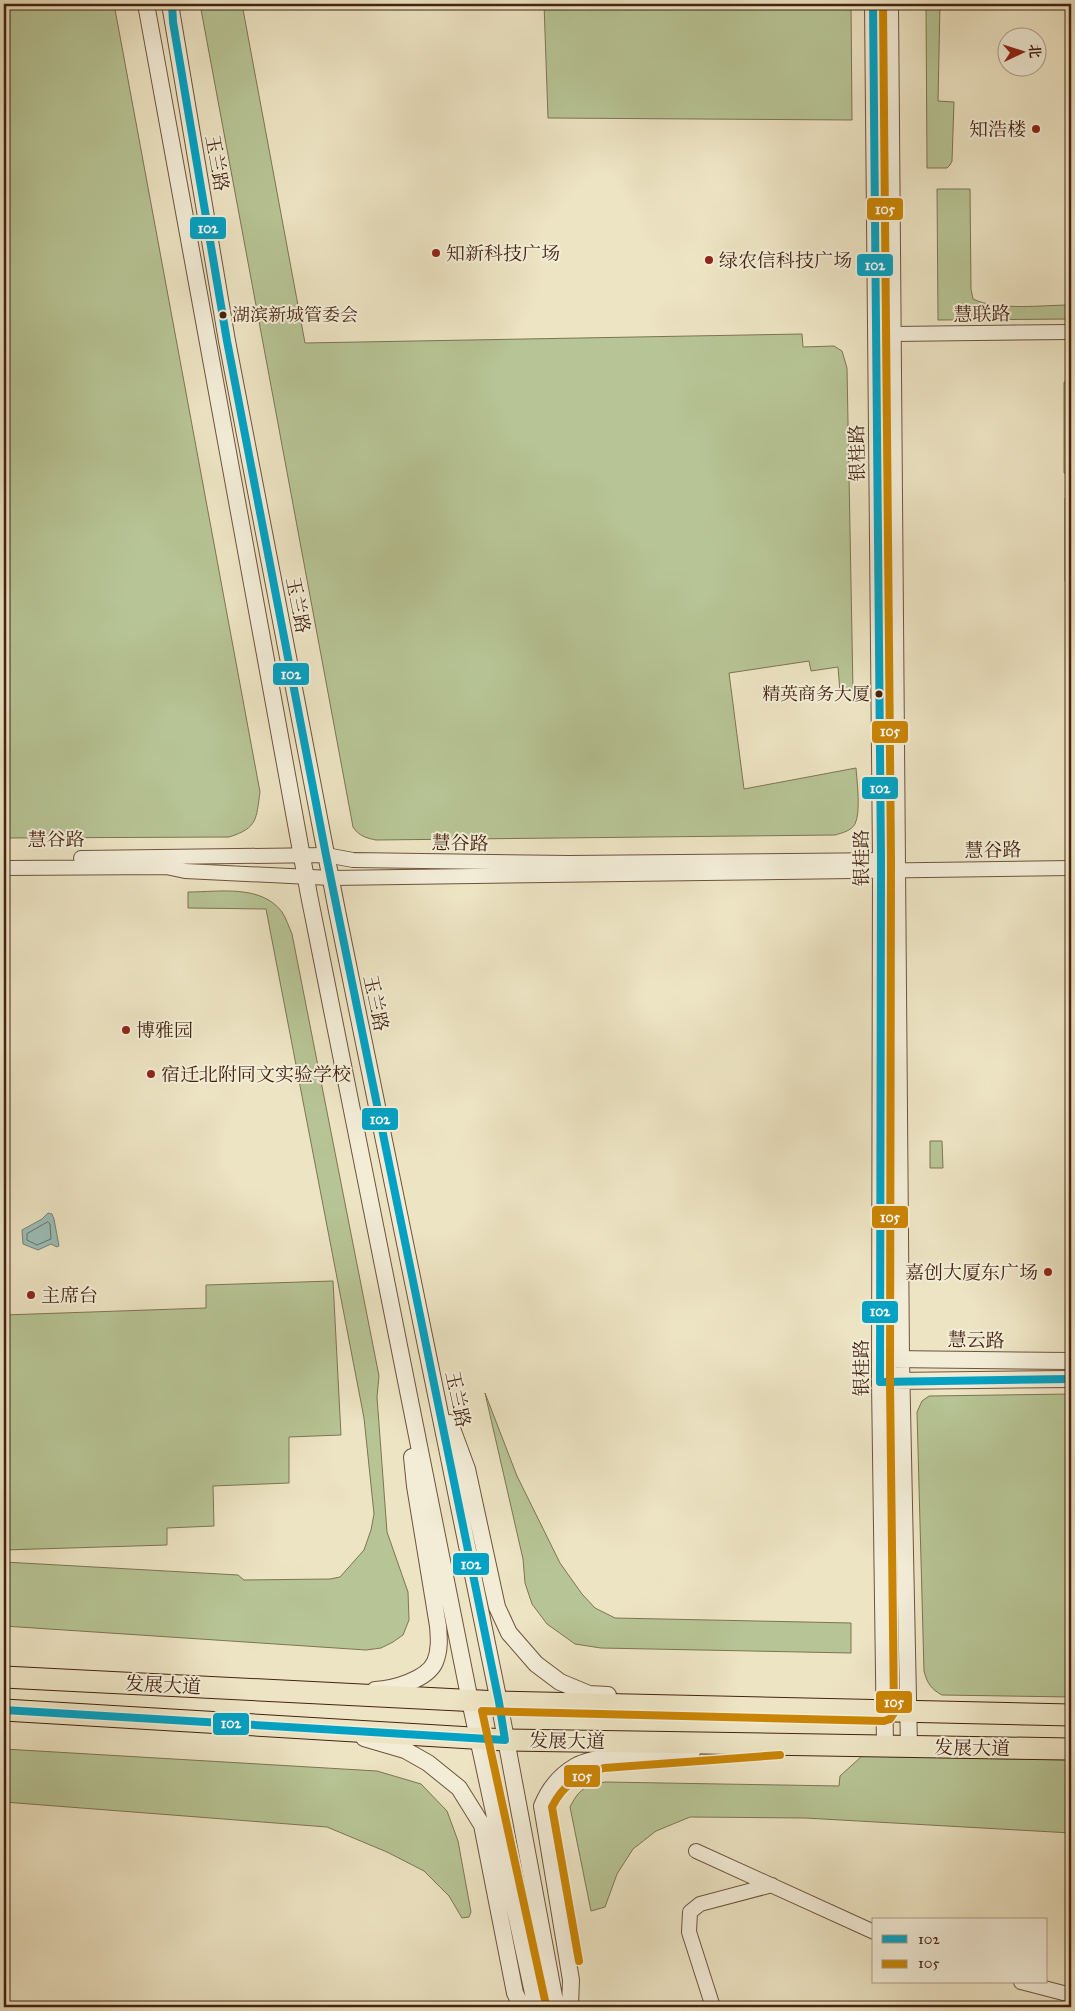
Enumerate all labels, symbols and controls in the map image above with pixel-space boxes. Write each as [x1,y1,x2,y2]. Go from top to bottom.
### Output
north arrow [998,28,1048,78]
text: 北 [1026,44,1043,59]
place label: 知浩楼 [969,118,1026,141]
marker: 知浩楼 [1030,123,1042,135]
street label: 玉兰路 [201,133,233,193]
line badge: 105 [866,197,904,221]
text: 105 [875,201,896,218]
line badge: 102 [189,216,227,240]
text: 102 [198,220,219,237]
place label: 知新科技广场 [446,242,560,265]
marker: 知新科技广场 [430,247,442,259]
place label: 绿农信科技广场 [719,249,852,272]
line badge: 102 [856,253,894,277]
marker: 绿农信科技广场 [703,254,715,266]
text: 102 [865,257,886,274]
street label: 慧联路 [953,302,1011,326]
place label: 湖滨新城管委会 [232,304,358,326]
marker: 湖滨新城管委会 [218,310,228,320]
street label: 银桂路 [845,424,869,482]
street label: 玉兰路 [281,575,315,635]
line badge: 102 [272,662,310,686]
text: 102 [281,666,302,683]
place label: 精英商务大厦 [762,683,870,705]
marker: 精英商务大厦 [874,689,884,699]
line badge: 105 [871,720,909,744]
text: 105 [880,723,901,740]
line badge: 102 [861,776,899,800]
text: 102 [870,780,891,797]
street label: 慧谷路 [27,828,85,851]
street label: 银桂路 [850,829,873,887]
street label: 慧谷路 [431,831,489,855]
street label: 慧谷路 [964,838,1022,862]
street label: 玉兰路 [359,973,393,1033]
place label: 博雅园 [136,1019,193,1042]
marker: 博雅园 [120,1024,132,1036]
place label: 宿迁北附同文实验学校 [161,1063,351,1086]
marker: 宿迁北附同文实验学校 [145,1068,157,1080]
line badge: 102 [361,1107,399,1131]
text: 102 [370,1111,391,1128]
line badge: 105 [871,1205,909,1229]
text: 105 [880,1209,901,1226]
place label: 嘉创大厦东广场 [905,1261,1038,1284]
marker: 嘉创大厦东广场 [1042,1266,1054,1278]
place label: 主席台 [41,1284,98,1307]
marker: 主席台 [25,1289,37,1301]
line badge: 102 [861,1300,899,1324]
text: 102 [870,1303,891,1320]
street label: 慧云路 [947,1328,1005,1352]
street label: 银桂路 [850,1339,873,1397]
street label: 玉兰路 [441,1369,475,1429]
line badge: 102 [452,1552,490,1576]
text: 102 [461,1556,482,1573]
street label: 发展大道 [124,1672,202,1698]
line badge: 105 [875,1690,913,1714]
text: 105 [884,1694,905,1711]
line badge: 102 [212,1712,250,1736]
text: 102 [221,1715,242,1732]
street label: 发展大道 [529,1729,605,1753]
street label: 发展大道 [934,1736,1010,1760]
line badge: 105 [563,1764,601,1788]
text: 105 [572,1768,593,1785]
legend [872,1918,1048,1984]
text: 102 [918,1930,941,1948]
text: 105 [918,1954,940,1972]

